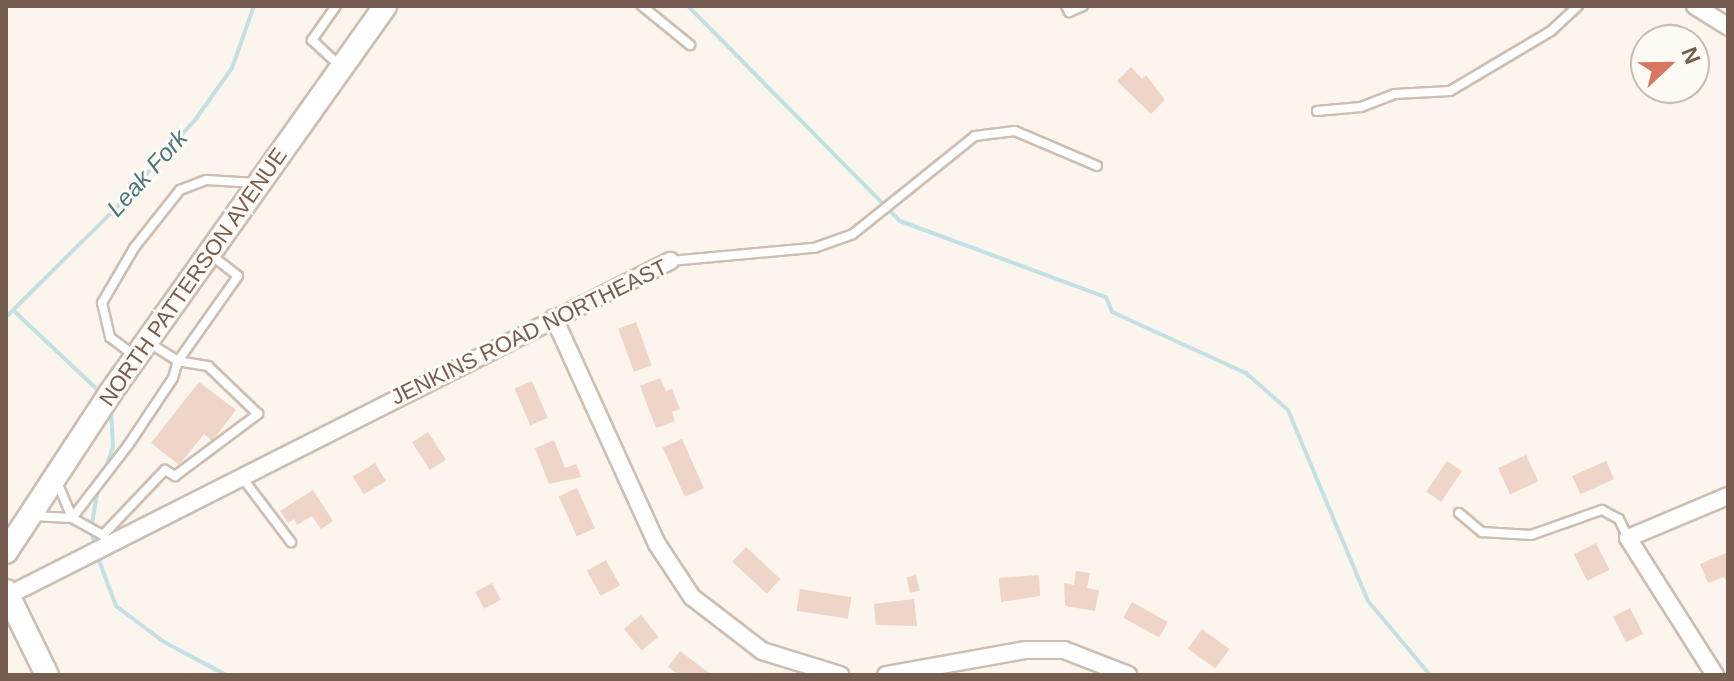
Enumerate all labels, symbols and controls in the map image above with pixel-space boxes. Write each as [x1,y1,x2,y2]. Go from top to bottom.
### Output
north arrow [1630,24,1710,104]
text: N [1676,44,1705,68]
water label: Leak Fork [101,124,193,222]
street label: NORTH PATTERSON AVENUE [93,142,293,412]
street label: JENKINS ROAD NORTHEAST [387,254,671,410]

